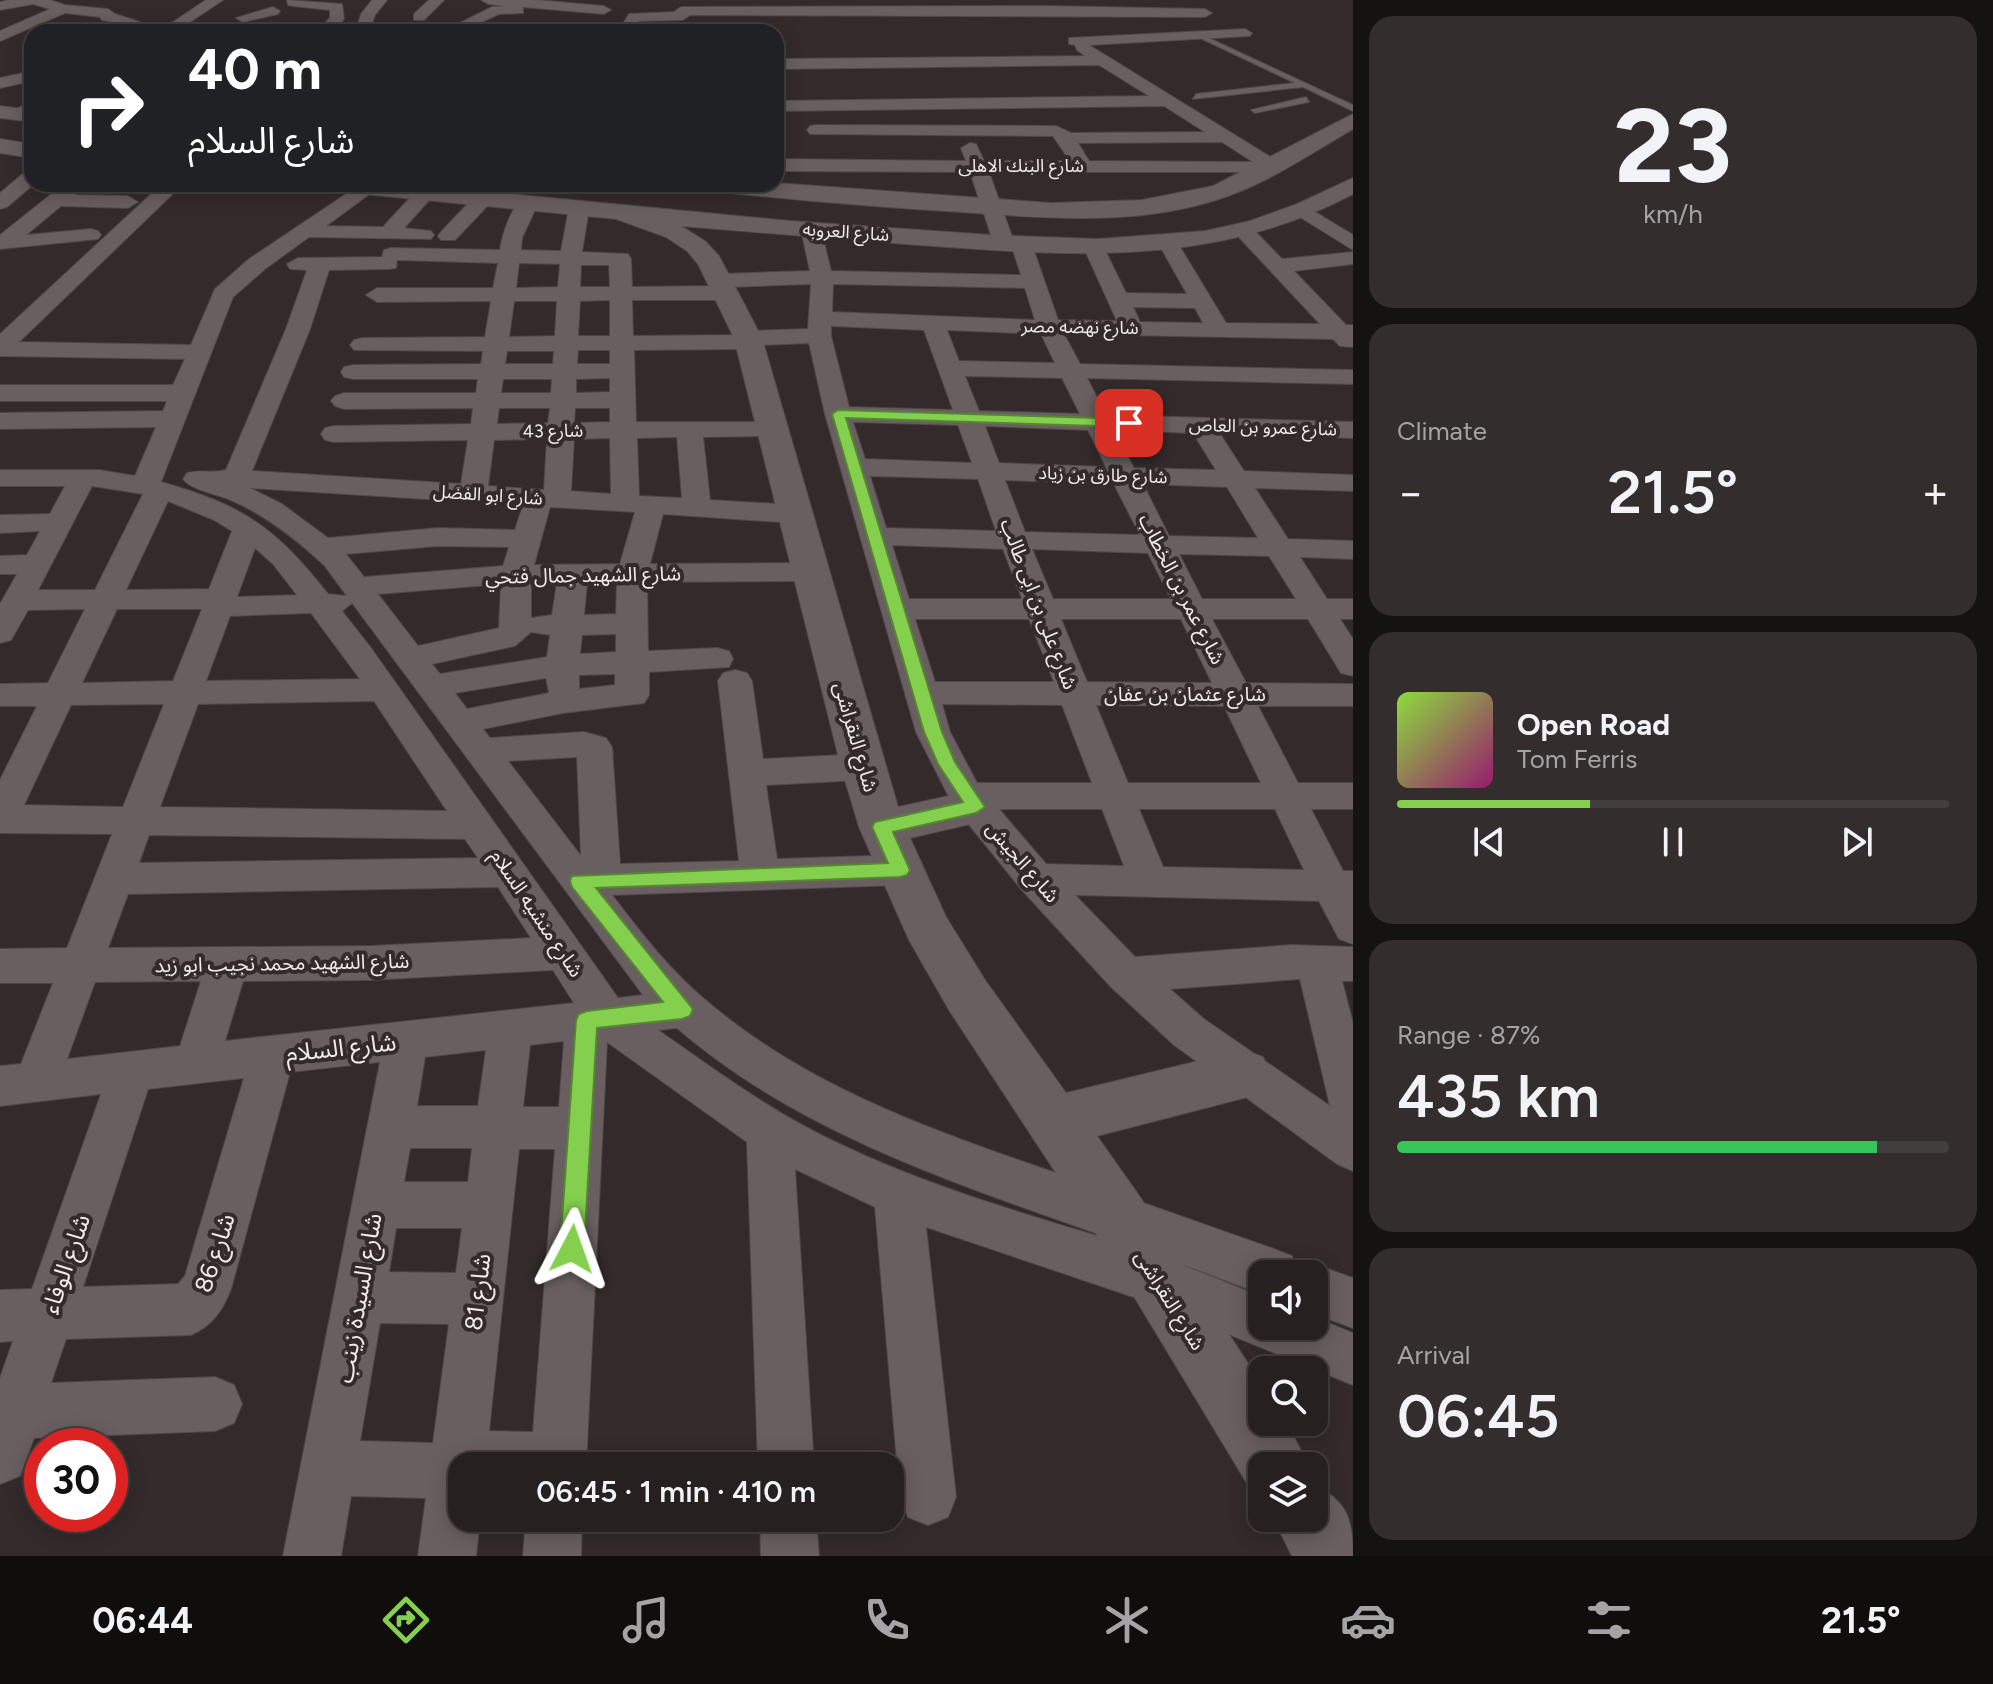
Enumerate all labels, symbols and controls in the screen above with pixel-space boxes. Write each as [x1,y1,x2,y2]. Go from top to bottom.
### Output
text: 40 m [188,36,322,103]
icon: right [56,56,160,160]
text: 23 [1614,83,1732,208]
text: شارع السلام [188,119,355,162]
street label: شارع البنك الاهلى [958,155,1084,180]
text: km/h [1643,198,1703,230]
street label: شارع العروبه [802,218,890,249]
street label: شارع نهضه مصر [1020,315,1139,342]
pin [1095,389,1163,457]
icon: arrive [1107,401,1151,445]
street label: شارع عمرو بن العاص [1188,413,1337,444]
text: Climate [1397,415,1487,447]
street label: شارع 43 [523,419,583,446]
text: 21.5° [1608,456,1738,528]
street label: شارع طارق بن زياد [1038,462,1168,491]
text: − [1397,466,1424,519]
text: + [1922,466,1949,519]
street label: شارع ابو الفضل [432,480,543,513]
street label: شارع عمر بن الخطاب [1131,510,1230,670]
street label: شارع على بن ابى طالب [993,515,1083,694]
street label: شارع الشهيد جمال فتحي [485,561,681,592]
street label: شارع النقراشى [826,679,883,796]
street label: شارع عثمان بن عفان [1104,682,1266,709]
text: Open Road [1517,706,1670,743]
text: Tom Ferris [1517,743,1637,775]
street label: شارع الجيش [979,817,1065,909]
icon: previous [1467,820,1511,864]
icon: pause [1651,820,1695,864]
icon: next [1835,820,1879,864]
street label: شارع منشيه السلام [483,845,589,983]
street label: شارع الشهيد محمد نجيب ابو زيد [154,949,410,980]
text: Range · 87% [1397,1019,1540,1051]
street label: شارع السلام [284,1027,398,1072]
text: 435 km [1397,1060,1600,1132]
position arrow [530,1207,614,1291]
street label: شارع الوفاء [35,1210,99,1318]
street label: شارع 86 [188,1210,244,1297]
street label: شارع السيدة زينب [329,1211,391,1386]
street label: شارع النقراشى [1127,1246,1210,1356]
street label: شارع 81 [458,1252,500,1332]
map controls [1248,1260,1328,1532]
button: sound [1248,1260,1328,1340]
text: Arrival [1397,1339,1470,1371]
button: search [1248,1356,1328,1436]
text: 06:45 [1397,1380,1559,1452]
speed limit sign: 30 [24,1428,128,1532]
button: layers [1248,1452,1328,1532]
text: 06:45 · 1 min · 410 m [536,1473,816,1510]
icon: directions [378,1592,434,1648]
icon: music [618,1592,674,1648]
icon: phone [859,1592,915,1648]
icon: climate [1099,1592,1155,1648]
icon: car [1340,1592,1396,1648]
icon: filters [1581,1592,1637,1648]
text: 06:44 [92,1599,193,1642]
text: 21.5° [1821,1599,1901,1642]

